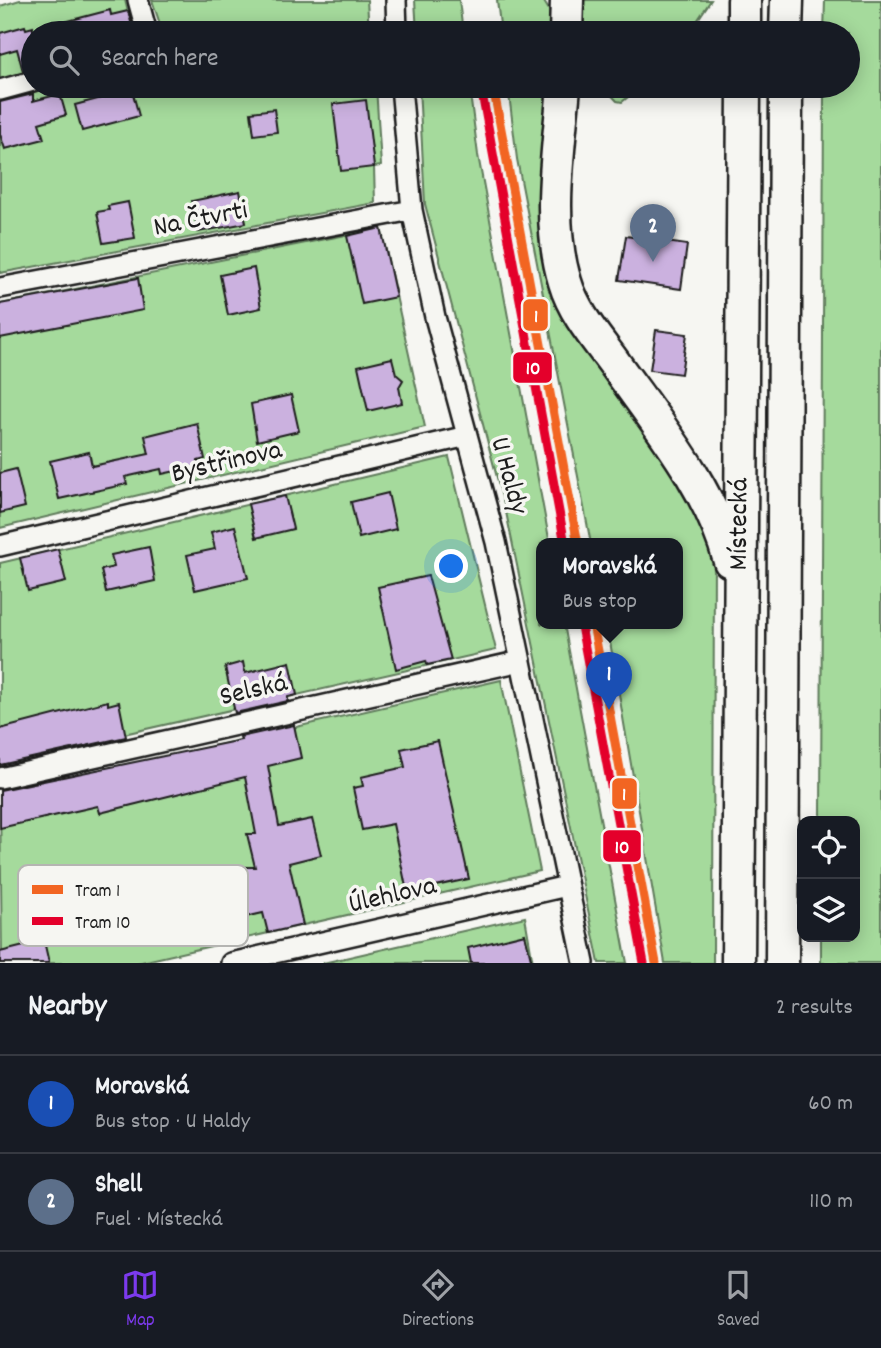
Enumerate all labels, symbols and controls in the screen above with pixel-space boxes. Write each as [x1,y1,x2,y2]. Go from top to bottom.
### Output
search box [21,21,860,98]
icon: search [45,41,83,79]
text: Search here [101,41,219,78]
street label: Na Čtvrti [151,192,251,250]
pin: 2 [630,204,676,262]
line badge: 1 [522,298,549,332]
text: 1 [534,305,538,332]
line badge: 10 [512,351,553,384]
text: 10 [526,357,540,384]
street label: Bystřinova [168,432,287,496]
street label: U Haldy [478,433,537,520]
street label: Místecká [721,477,761,571]
popup [536,538,683,629]
your location [434,549,468,583]
text: Moravská [562,549,657,586]
text: Bus stop [562,586,637,619]
pin: 1 [586,652,632,710]
street label: Selská [216,665,292,719]
line badge: 1 [611,777,638,810]
text: 1 [622,783,626,810]
map controls [797,816,860,942]
button: locate [797,816,860,879]
line badge: 10 [602,829,642,863]
text: 10 [615,836,629,863]
legend [18,865,248,946]
street label: Úlehlova [345,867,441,926]
text: Tram 1 [75,879,120,906]
button: layers [797,879,860,942]
text: Tram 10 [75,911,130,938]
text: Nearby [28,987,106,1030]
text: 2 results [776,992,853,1025]
text: Moravská [95,1069,189,1106]
text: 1 [48,1088,54,1121]
text: 60 m [808,1088,853,1121]
text: Bus stop · U Haldy [95,1106,250,1139]
text: Shell [95,1167,142,1204]
text: 2 [46,1186,56,1219]
text: 110 m [809,1186,853,1219]
text: Fuel · Místecká [95,1204,223,1237]
tab: Map [121,1266,159,1335]
tab: Directions [402,1266,474,1335]
tab: Saved [717,1266,760,1335]

